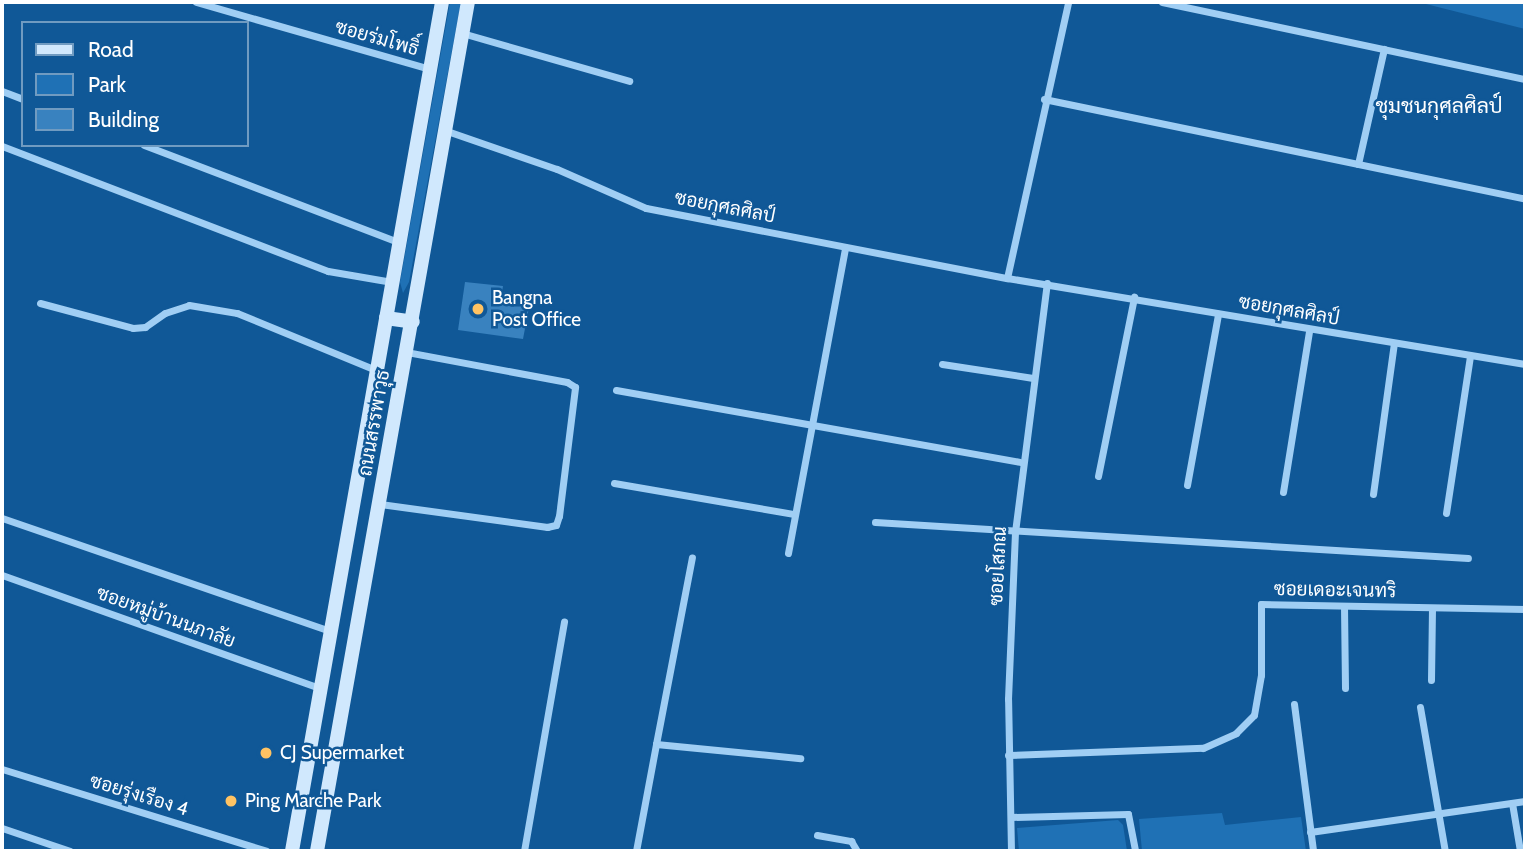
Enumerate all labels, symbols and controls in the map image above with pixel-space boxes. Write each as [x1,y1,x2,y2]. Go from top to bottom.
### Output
street label: ซอยร่มโพธิ์ [333,15,421,61]
legend [21,21,248,147]
text: Road [88,37,134,62]
text: Park [88,72,126,97]
district label: ชุมชนกุศลศิลป์ [1375,93,1503,119]
text: Building [88,107,159,132]
street label: ซอยกุศลศิลป์ [673,186,777,228]
place label: Bangna Post Office [492,287,581,331]
street label: ซอยกุศลศิลป์ [1237,290,1341,330]
marker: Bangna Post Office [470,301,486,317]
street label: ถนนสรรพาวุธ [353,368,395,478]
street label: ซอยโสภณ [985,526,1011,606]
street label: ซอยเดอะเจนทริ [1274,578,1396,602]
street label: ซอยหมู่บ้านนภาลัย [94,581,238,653]
place label: CJ Supermarket [280,742,404,764]
marker: CJ Supermarket [258,745,274,761]
street label: ซอยรุ่งเรือง 4 [87,769,191,821]
place label: Ping Marche Park [245,790,381,812]
marker: Ping Marche Park [223,793,239,809]

